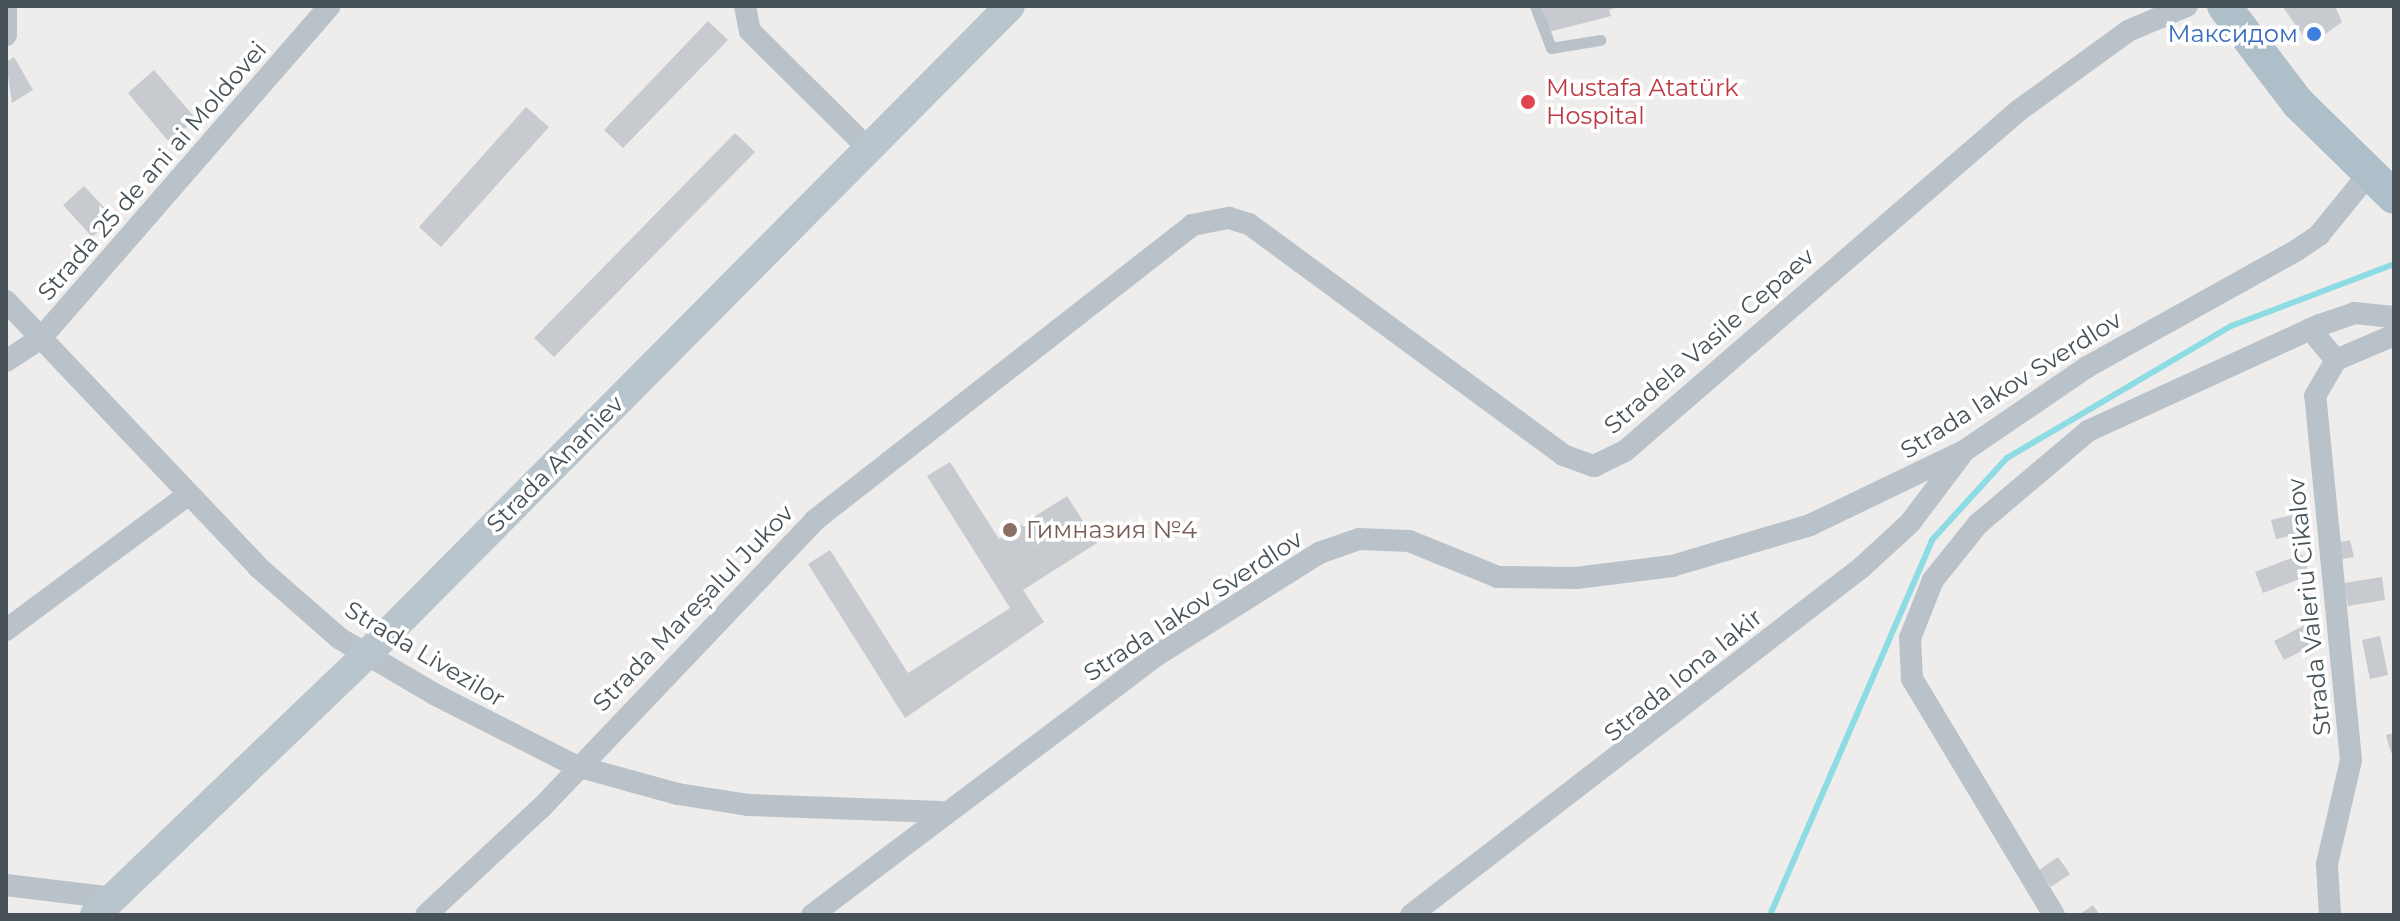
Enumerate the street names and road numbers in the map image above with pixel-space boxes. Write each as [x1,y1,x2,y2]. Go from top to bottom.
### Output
street label: Strada 25 de ani ai Moldovei [32,36,272,306]
street label: Stradela Vasile Cepaev [1598,242,1820,440]
street label: Strada Iakov Sverdlov [1895,305,2127,465]
street label: Strada Ananiev [481,390,629,538]
street label: Strada Valeriu Cikalov [2281,477,2337,737]
street label: Strada Mareșalul Jukov [587,499,799,717]
street label: Strada Iakov Sverdlov [1078,525,1308,687]
street label: Strada Livezilor [340,595,510,713]
street label: Strada Iona Iakir [1598,603,1768,747]

